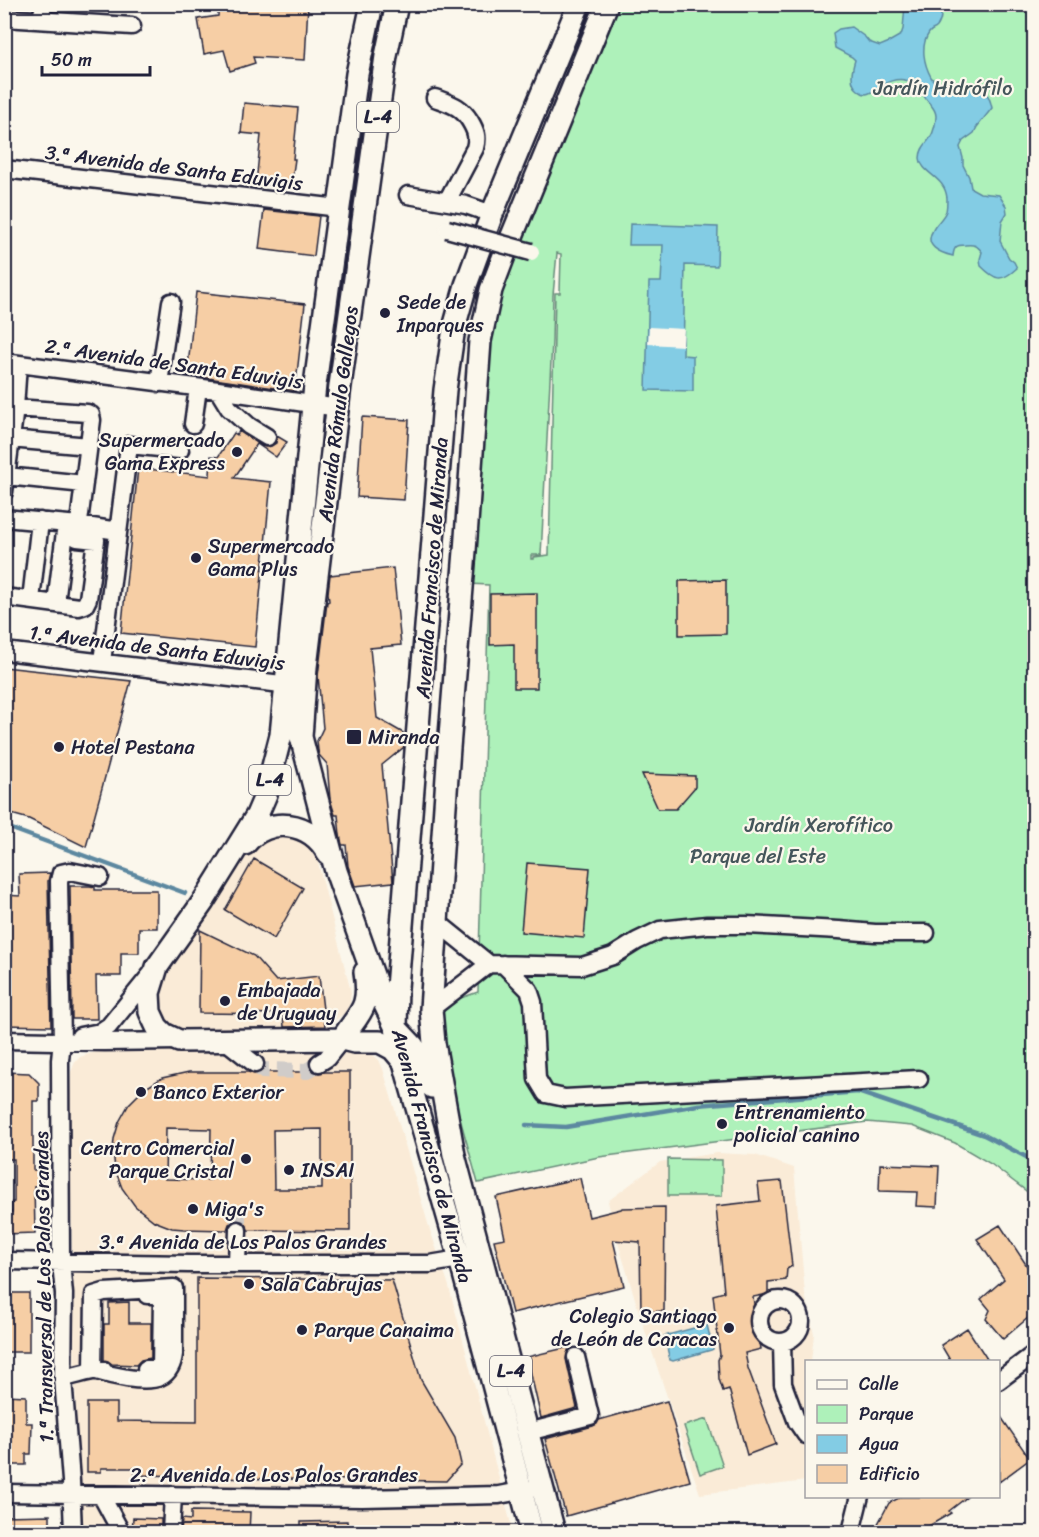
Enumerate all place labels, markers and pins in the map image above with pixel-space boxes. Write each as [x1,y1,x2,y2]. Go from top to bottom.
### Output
place label: Sede de Inparques [396,285,485,343]
marker: Sede de Inparques [378,306,392,320]
place label: Supermercado Gama Express [99,423,226,481]
marker: Supermercado Gama Express [230,445,244,459]
place label: Supermercado Gama Plus [208,529,334,587]
marker: Supermercado Gama Plus [189,551,203,565]
place label: Miranda [368,720,439,755]
marker: Miranda [345,728,363,746]
place label: Hotel Pestana [71,730,195,765]
marker: Hotel Pestana [52,740,66,754]
place label: Embajada de Uruguay [237,973,337,1031]
marker: Embajada de Uruguay [218,994,232,1008]
place label: Banco Exterior [153,1075,284,1110]
marker: Banco Exterior [134,1085,148,1099]
place label: Entrenamiento policial canino [733,1095,865,1153]
marker: Entrenamiento policial canino [715,1117,729,1131]
place label: Centro Comercial Parque Cristal [81,1131,235,1189]
marker: Centro Comercial Parque Cristal [239,1152,253,1166]
place label: INSAI [300,1153,355,1188]
marker: INSAI [282,1163,296,1177]
place label: Miga's [205,1192,264,1227]
marker: Miga's [186,1202,200,1216]
place label: Sala Cabrujas [261,1267,383,1302]
marker: Sala Cabrujas [242,1277,256,1291]
place label: Colegio Santiago de León de Caracas [551,1299,718,1357]
place label: Parque Canaima [314,1313,454,1348]
marker: Colegio Santiago de León de Caracas [722,1321,736,1335]
marker: Parque Canaima [295,1323,309,1337]

